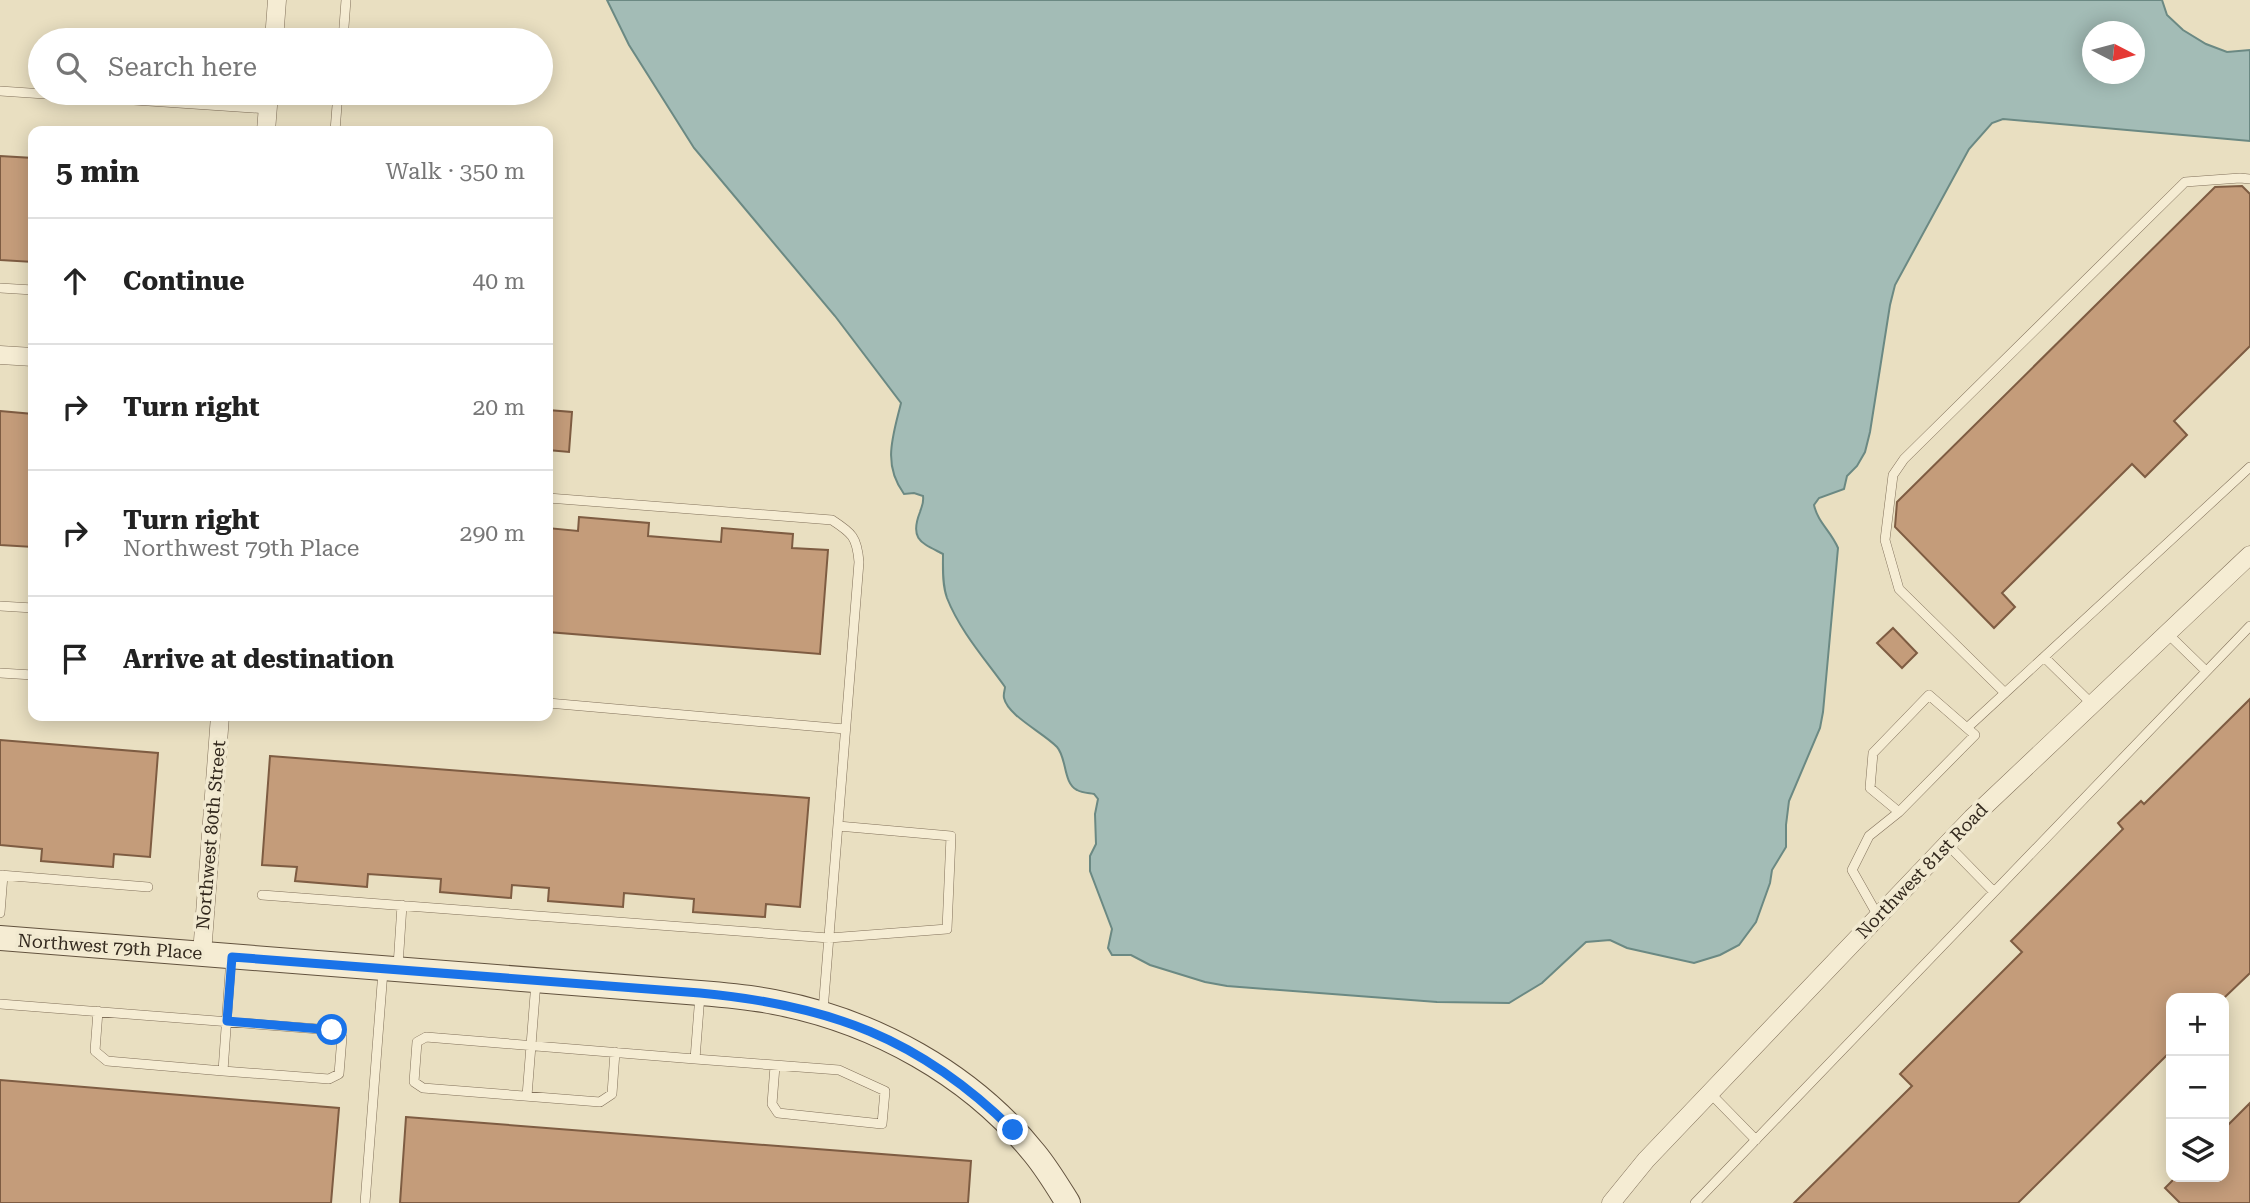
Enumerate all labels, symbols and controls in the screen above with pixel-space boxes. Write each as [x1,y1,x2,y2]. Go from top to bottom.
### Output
north arrow [2082,21,2145,84]
search box [28,28,553,105]
icon: search [52,48,90,86]
text: Search here [108,52,257,82]
text: 5 min [56,154,139,189]
text: Walk · 350 m [386,158,525,185]
icon: ahead [56,262,94,300]
text: Continue [123,266,245,296]
text: 40 m [472,268,525,295]
icon: right [56,388,94,426]
text: Turn right [123,392,259,422]
text: 20 m [472,394,525,421]
text: Turn right [123,505,259,535]
icon: right [56,514,94,552]
text: 290 m [460,520,525,547]
text: Northwest 79th Place [123,535,359,562]
icon: arrive [56,640,94,678]
text: Arrive at destination [123,644,394,674]
street label: Northwest 80th Street [192,739,229,931]
street label: Northwest 81st Road [1852,798,1992,943]
street label: Northwest 79th Place [17,930,203,963]
map controls [2166,993,2229,1182]
button: + [2166,993,2229,1056]
route start [316,1014,347,1045]
button: − [2166,1056,2229,1119]
route end [997,1114,1028,1145]
button: layers [2166,1119,2229,1182]

